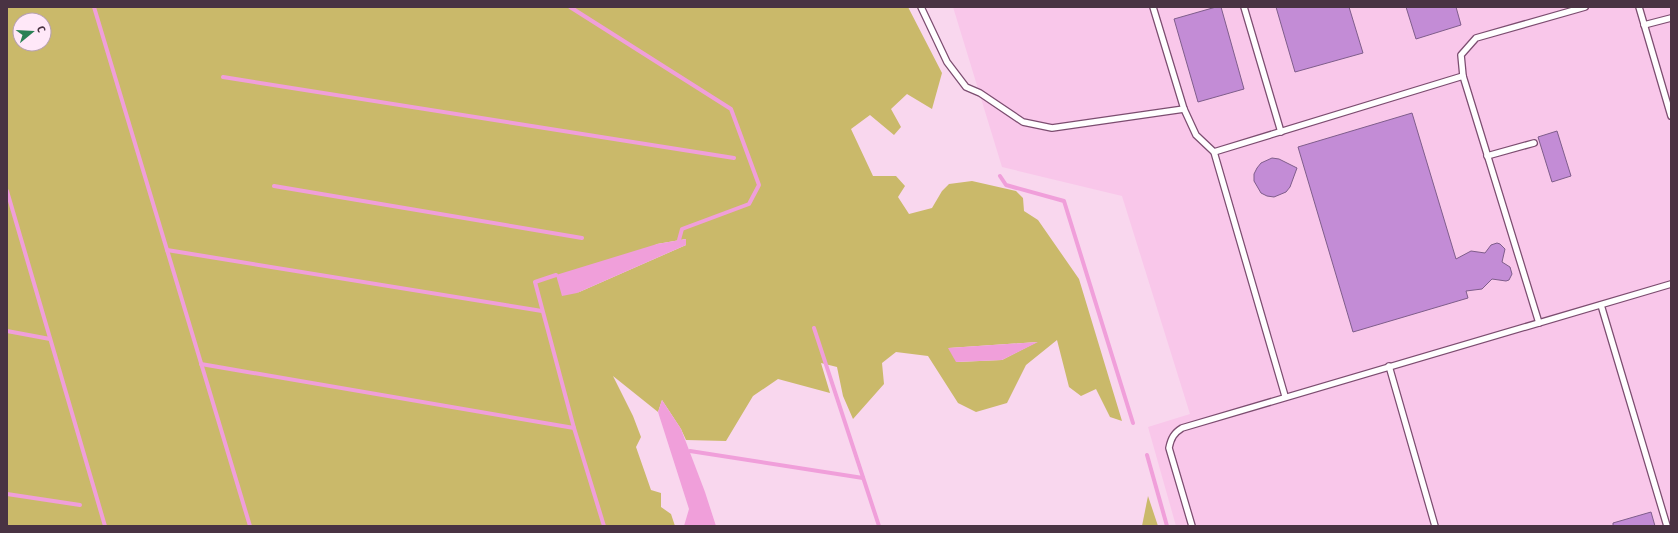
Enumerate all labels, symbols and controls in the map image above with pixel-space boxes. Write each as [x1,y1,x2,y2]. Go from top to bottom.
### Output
north arrow [12,12,52,52]
text: С [34,24,48,34]

